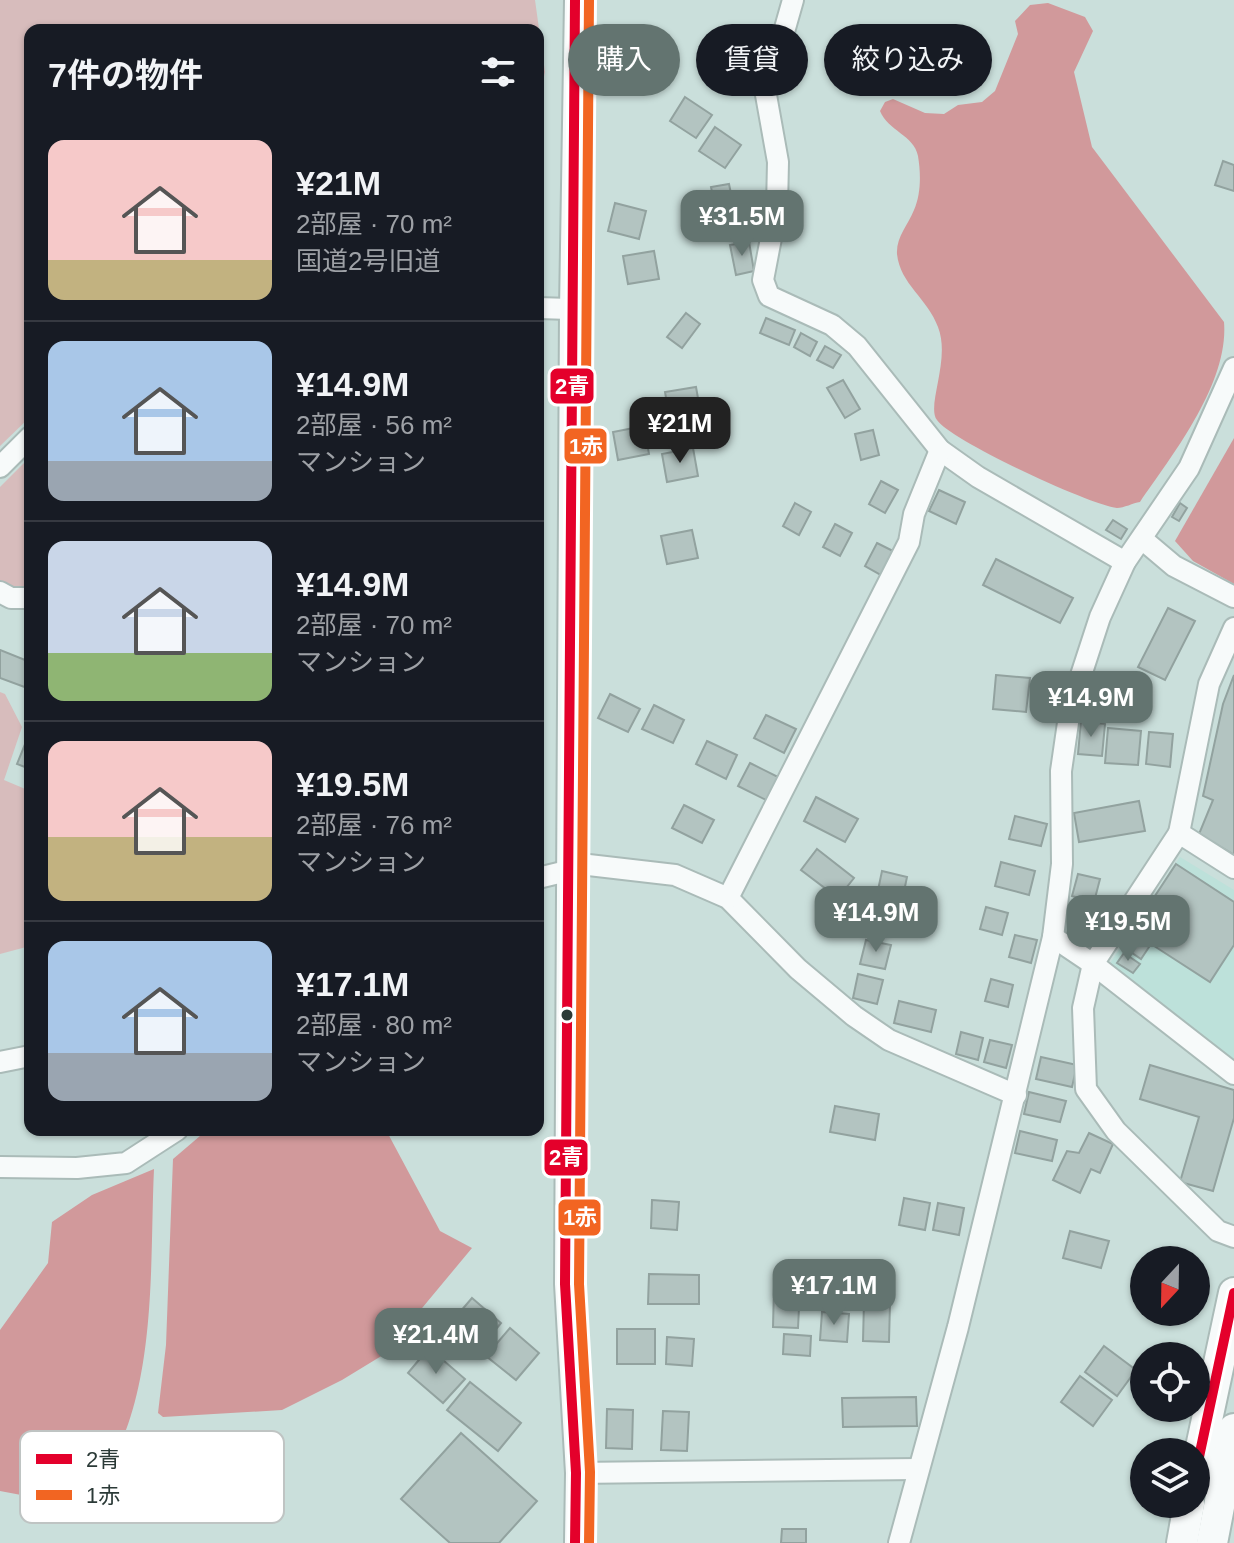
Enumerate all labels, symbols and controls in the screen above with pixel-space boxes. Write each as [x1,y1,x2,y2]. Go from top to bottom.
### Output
chip: 購入 [568,24,680,96]
chip: 賃貸 [696,24,808,96]
chip: 絞り込み [824,24,992,96]
icon: filters [476,50,520,94]
text: 7件の物件 [48,56,203,94]
text: ¥21M [296,164,381,202]
icon: home [112,172,208,268]
pin: ¥31.5M [677,190,807,258]
text: ¥31.5M [699,201,785,231]
text: 2部屋 · 70 m² [296,209,452,239]
text: 国道2号旧道 [296,246,440,276]
text: ¥14.9M [296,365,409,403]
line badge: 2青 [549,367,595,405]
icon: home [112,373,208,469]
text: 2青 [555,374,589,399]
pin: ¥21M [633,397,727,465]
text: ¥21M [647,408,713,438]
text: 2部屋 · 56 m² [296,410,452,440]
line badge: 1赤 [563,427,608,465]
text: 1赤 [569,434,603,459]
text: マンション [296,447,426,477]
text: ¥14.9M [296,565,409,603]
icon: home [112,573,208,669]
text: 2部屋 · 70 m² [296,610,452,640]
text: マンション [296,647,426,677]
pin: ¥14.9M [1026,671,1156,739]
text: ¥14.9M [1048,682,1134,712]
text: ¥19.5M [296,765,409,803]
icon: home [112,773,208,869]
text: 2部屋 · 76 m² [296,810,452,840]
text: マンション [296,847,426,877]
pin: ¥14.9M [811,886,941,954]
pin: ¥19.5M [1063,895,1193,963]
text: ¥14.9M [833,897,919,927]
text: ¥19.5M [1085,906,1171,936]
text: ¥17.1M [296,965,409,1003]
icon: home [112,973,208,1069]
unlabelled marker [559,1007,575,1023]
text: 2部屋 · 80 m² [296,1010,452,1040]
text: マンション [296,1047,426,1077]
line badge: 2青 [543,1138,589,1177]
text: 2青 [549,1145,583,1170]
line badge: 1赤 [557,1198,602,1237]
text: 1赤 [563,1205,597,1230]
north arrow [1130,1246,1210,1326]
map controls [1130,1246,1210,1518]
pin: ¥17.1M [769,1259,899,1327]
text: ¥17.1M [791,1270,877,1300]
pin: ¥21.4M [371,1308,501,1376]
text: ¥21.4M [393,1319,479,1349]
button: locate [1130,1342,1210,1422]
legend [20,1431,284,1523]
button: layers [1130,1438,1210,1518]
text: 2青 [86,1447,120,1472]
text: 1赤 [86,1483,120,1508]

